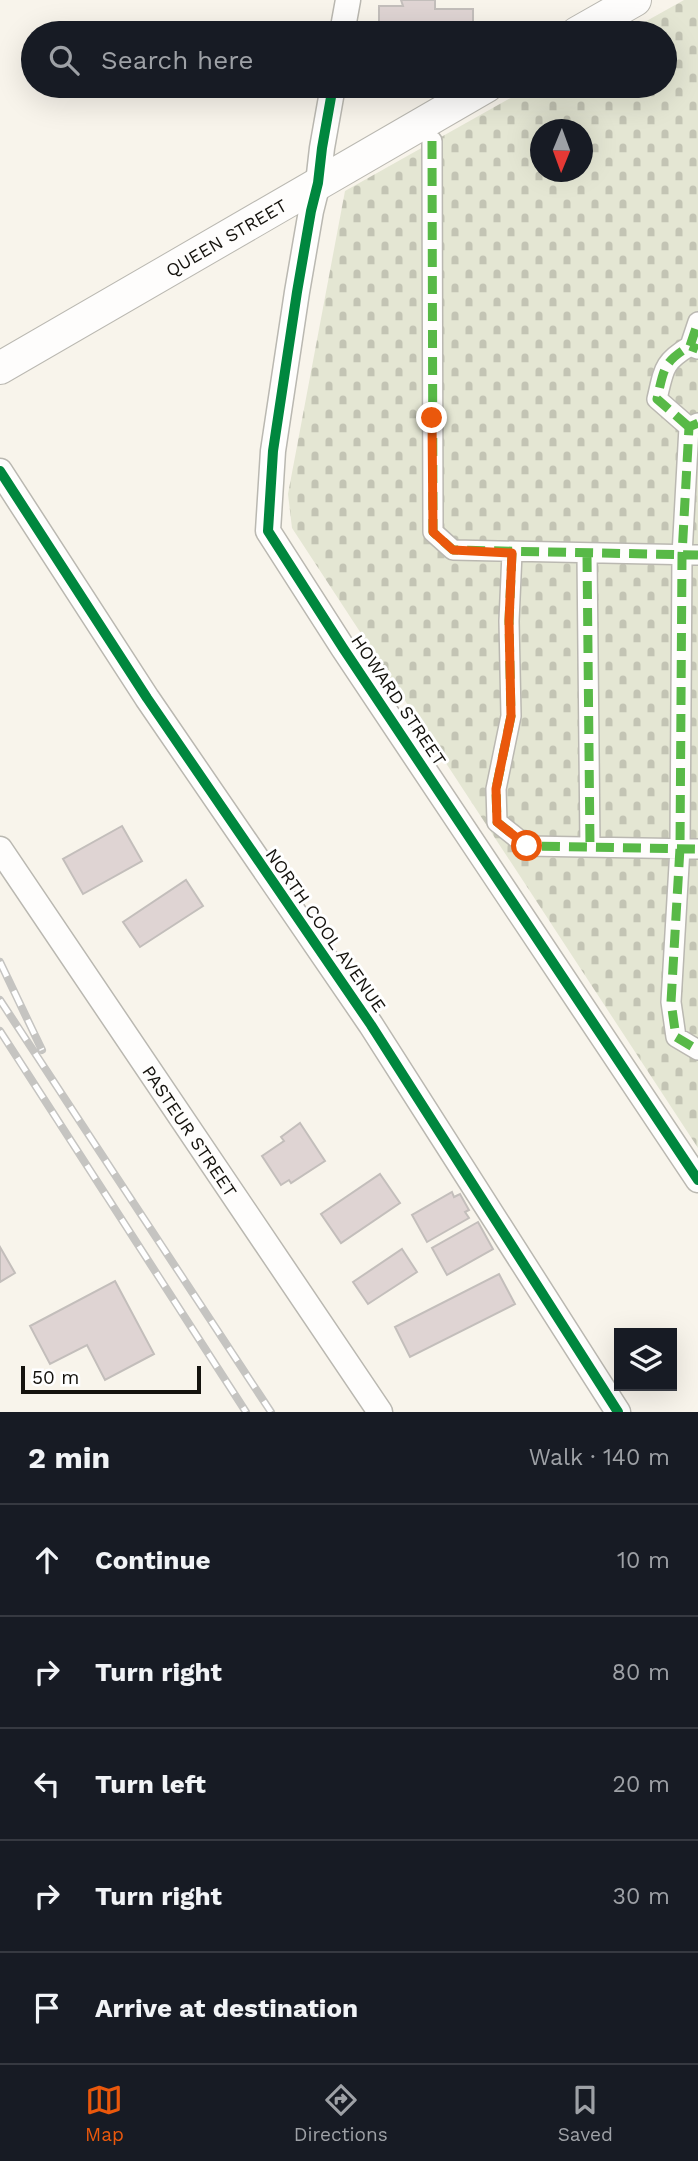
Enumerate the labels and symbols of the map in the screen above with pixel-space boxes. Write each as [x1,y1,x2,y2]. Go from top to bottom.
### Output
north arrow [530,119,593,182]
street label: QUEEN STREET [162,194,290,280]
route end [416,402,447,433]
street label: HOWARD STREET [347,630,451,770]
route start [511,830,542,861]
street label: NORTH COOL AVENUE [262,844,390,1016]
street label: PASTEUR STREET [138,1061,242,1201]
scale bar [21,1363,201,1395]

